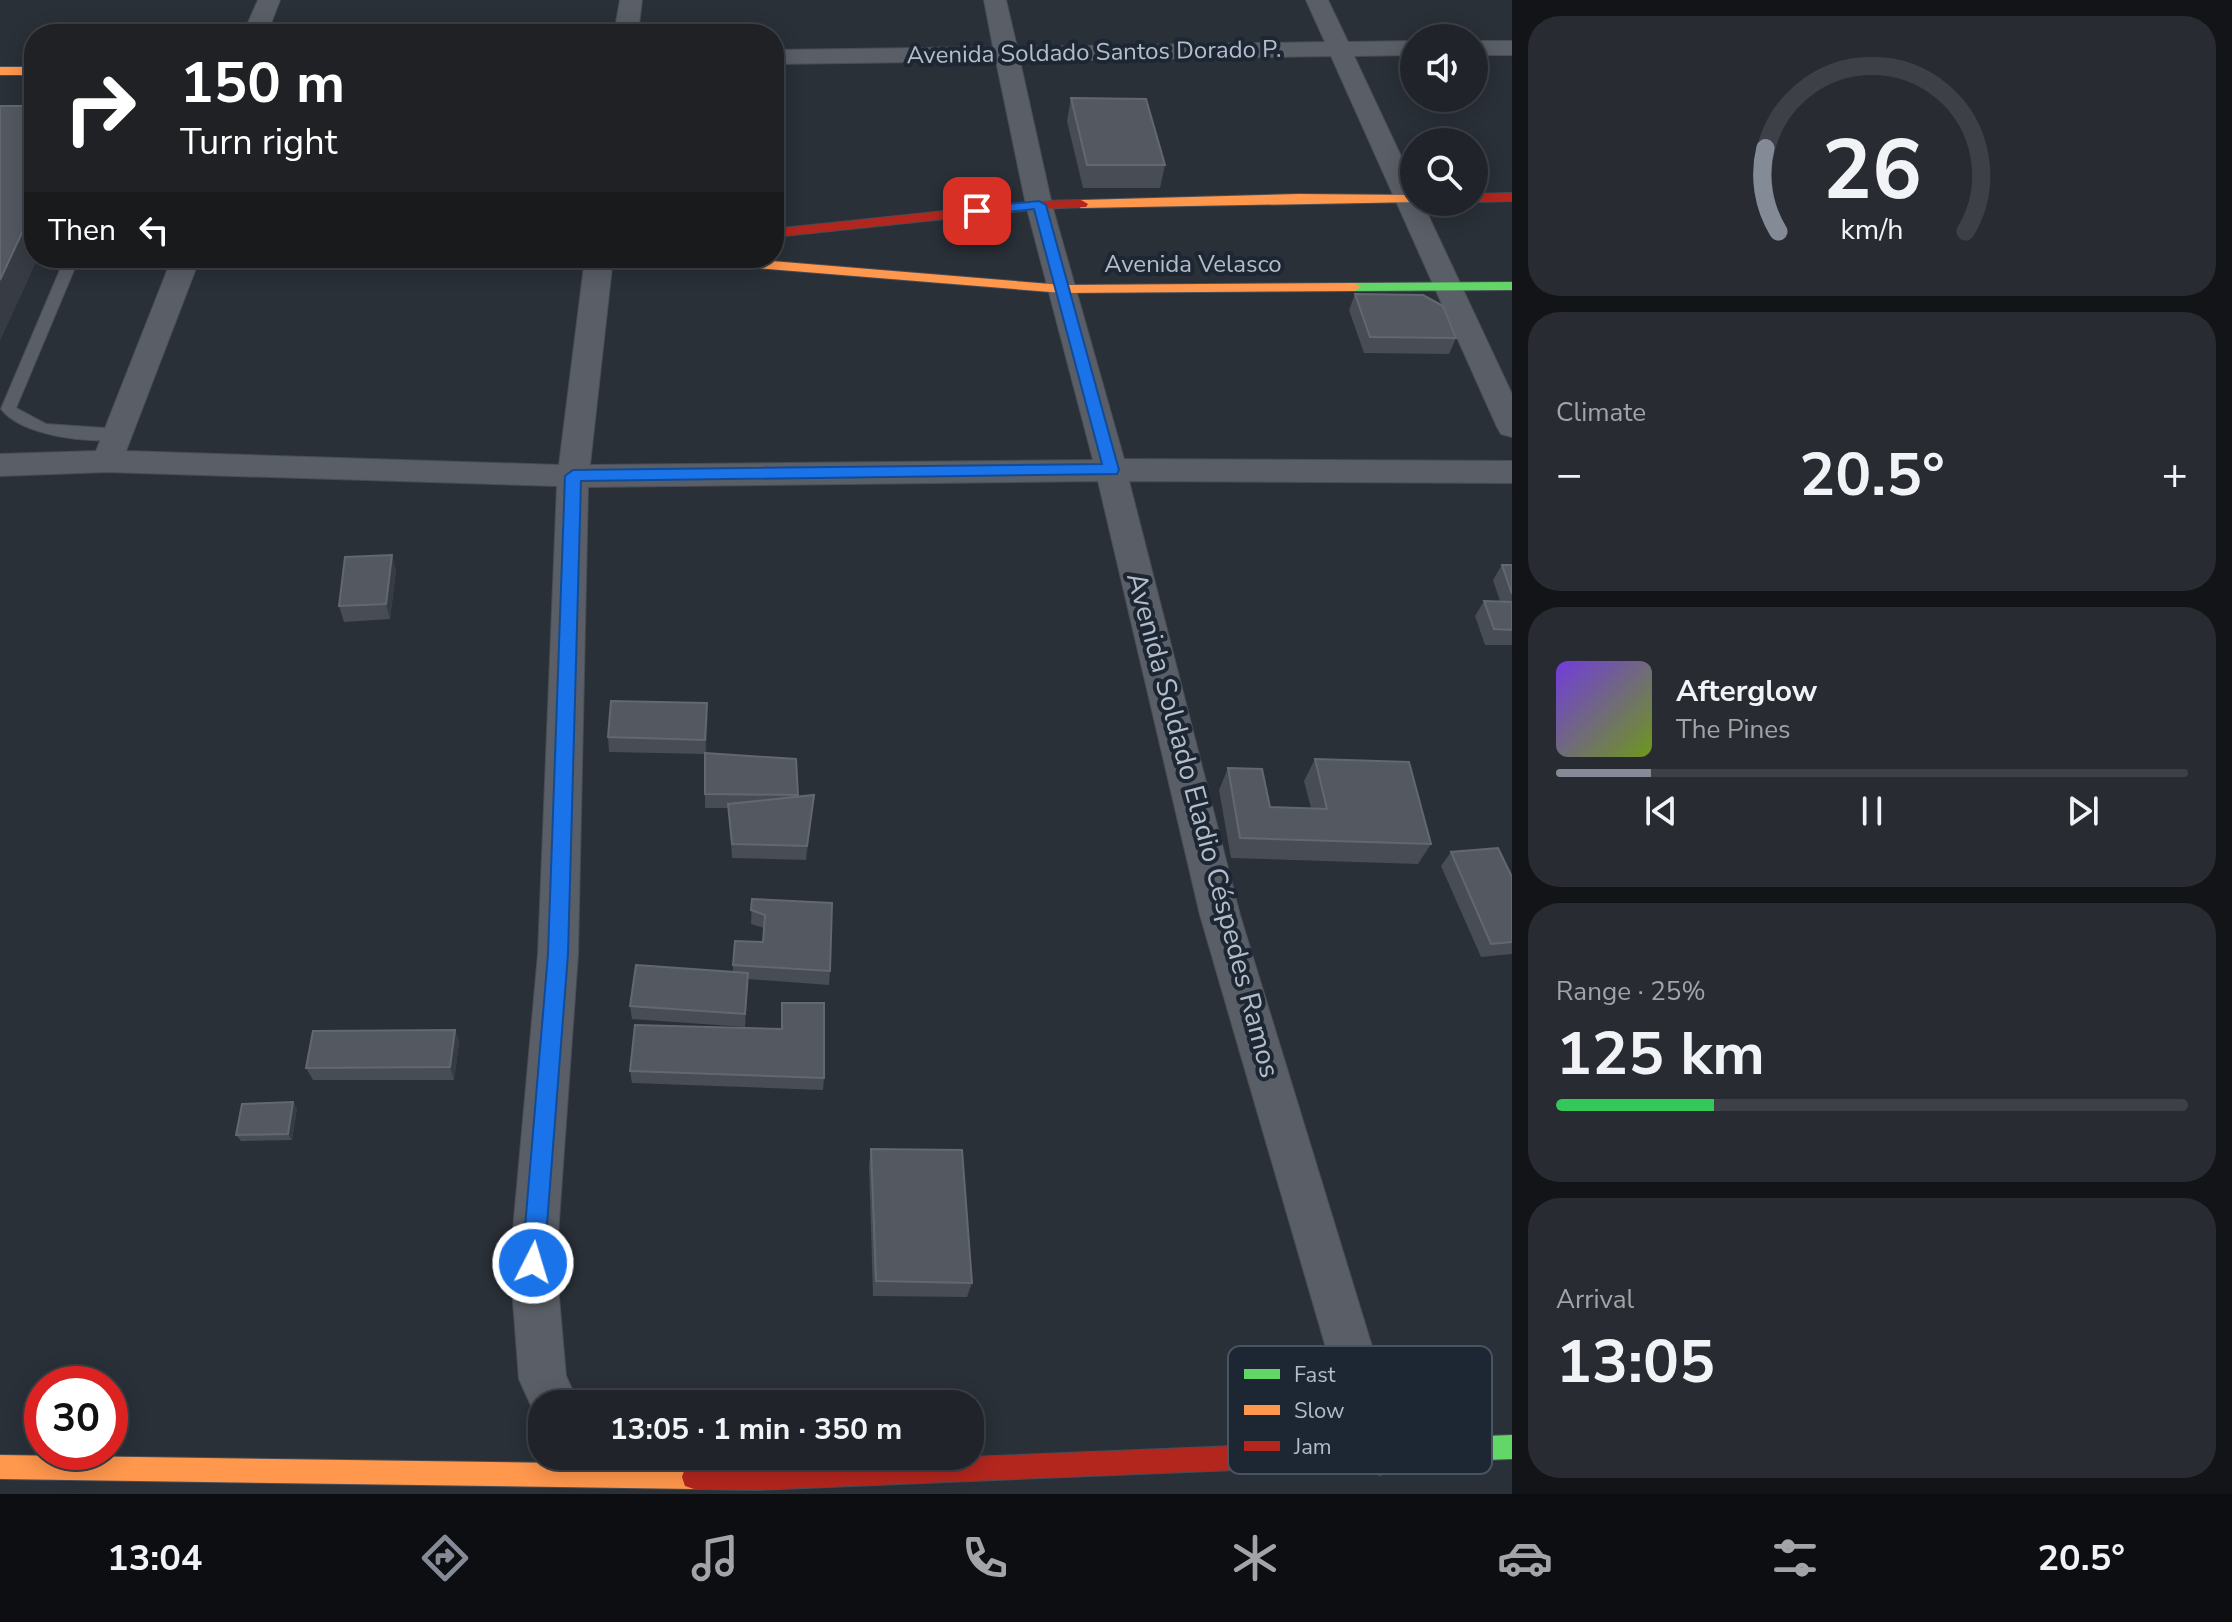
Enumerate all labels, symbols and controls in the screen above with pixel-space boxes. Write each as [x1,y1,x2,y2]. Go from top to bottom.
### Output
map controls [1400,24,1488,216]
button: sound [1400,24,1488,112]
street label: Avenida Soldado Santos Dorado P. [906,33,1282,71]
text: 150 m [180,45,345,122]
icon: right [48,56,152,160]
text: 26 [1822,113,1922,226]
text: Turn right [180,118,337,167]
button: search [1400,128,1488,216]
pin [943,177,1011,245]
icon: arrive [955,189,999,233]
icon: left [132,208,176,252]
text: Then [48,210,116,251]
text: km/h [1841,210,1903,249]
street label: Avenida Velasco [1104,248,1282,280]
text: Climate [1556,395,1646,430]
text: 20.5° [1799,434,1945,516]
text: − [1556,445,1582,505]
text: + [2162,445,2188,505]
street label: Avenida Soldado Eladio Céspedes Ramos [1117,568,1289,1082]
text: Afterglow [1676,671,1817,712]
text: The Pines [1676,712,1791,747]
icon: previous [1639,789,1683,833]
icon: pause [1850,789,1894,833]
icon: next [2061,789,2105,833]
text: Range · 25% [1556,974,1706,1009]
text: 125 km [1556,1013,1765,1095]
position arrow [491,1221,575,1305]
text: Arrival [1556,1282,1634,1317]
text: 13:05 [1556,1321,1715,1403]
legend [1228,1346,1492,1474]
text: Fast [1294,1360,1336,1390]
speed limit sign: 30 [24,1366,128,1470]
text: Slow [1294,1396,1345,1426]
text: 13:05 · 1 min · 350 m [610,1409,902,1450]
text: Jam [1293,1432,1332,1462]
icon: directions [417,1530,473,1586]
icon: music [687,1530,743,1586]
icon: phone [957,1530,1013,1586]
icon: climate [1227,1530,1283,1586]
icon: car [1497,1530,1553,1586]
icon: filters [1767,1530,1823,1586]
text: 13:04 [107,1534,202,1583]
text: 20.5° [2038,1534,2125,1583]

